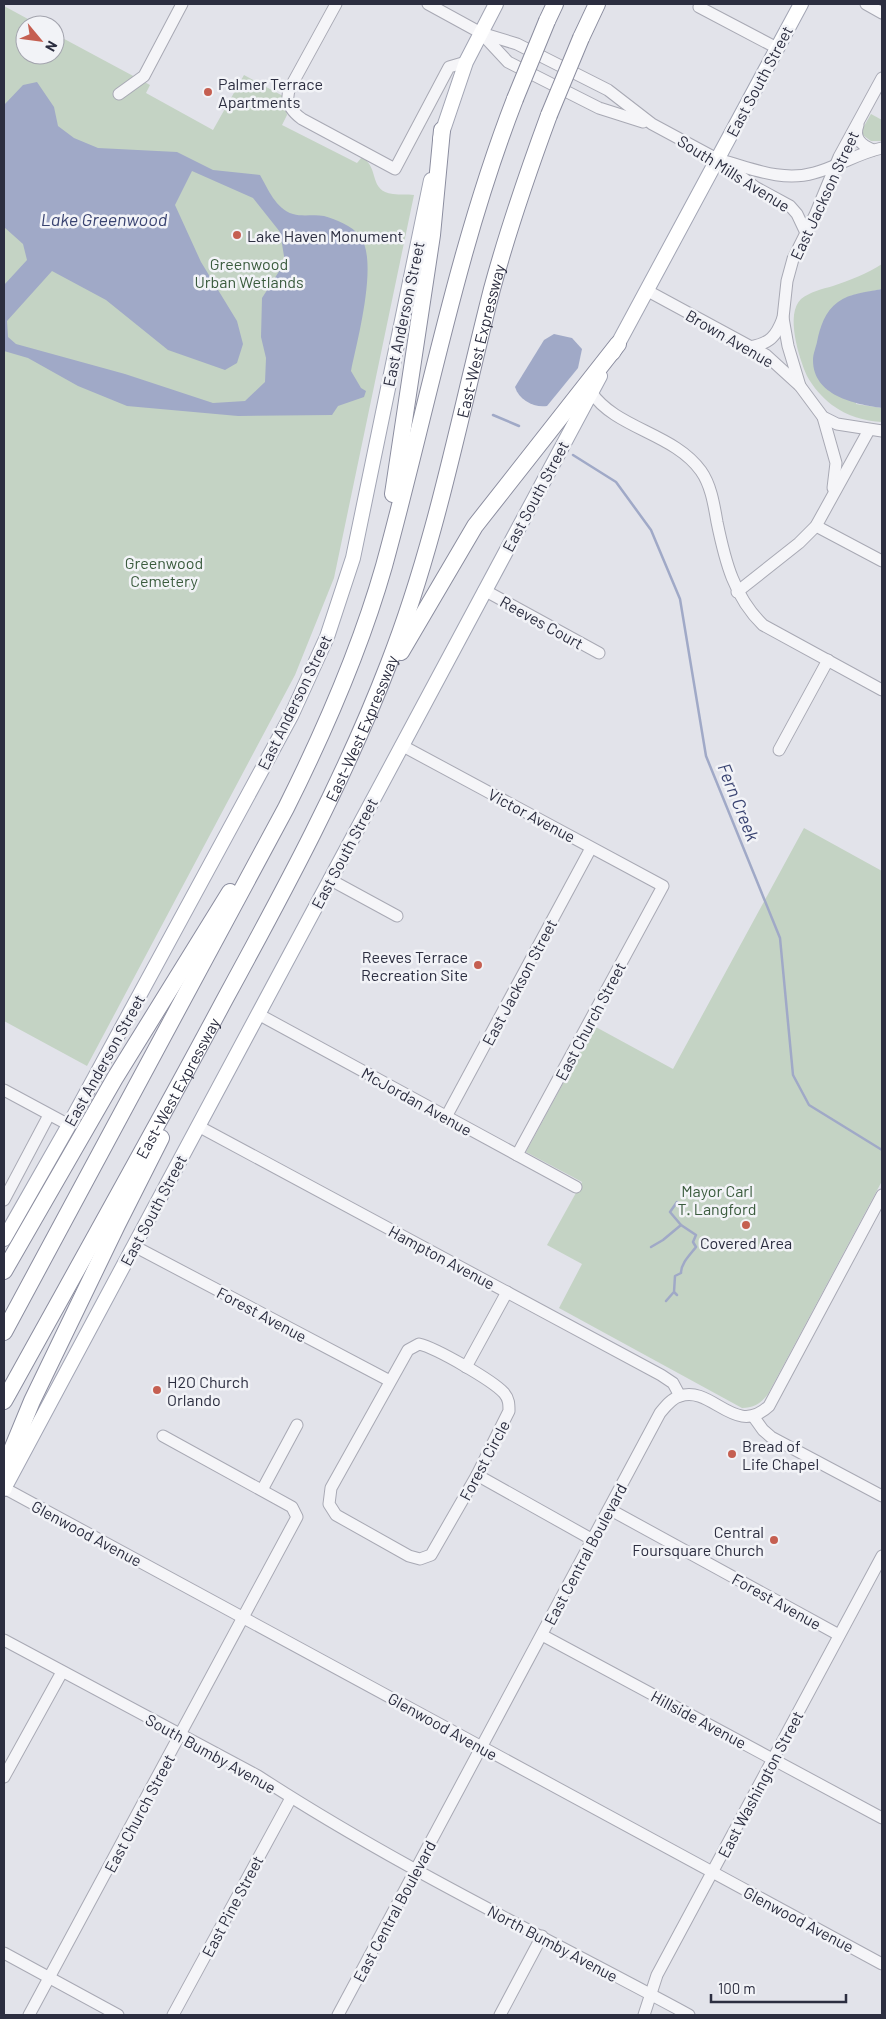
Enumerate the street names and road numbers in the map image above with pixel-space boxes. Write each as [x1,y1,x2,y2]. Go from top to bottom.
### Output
street label: East South Street [722,22,796,140]
street label: East Jackson Street [786,127,862,263]
street label: South Mills Avenue [674,131,794,215]
street label: East Anderson Street [378,240,428,388]
street label: East-West Expressway [452,261,508,419]
street label: Brown Avenue [683,305,777,371]
street label: East South Street [498,437,572,555]
street label: Reeves Court [497,591,587,653]
street label: East Anderson Street [253,631,335,773]
street label: East-West Expressway [321,652,401,804]
street label: Victor Avenue [485,784,579,846]
street label: East South Street [307,794,381,912]
street label: East Jackson Street [478,916,560,1048]
street label: East Church Street [551,959,629,1083]
street label: East Anderson Street [60,991,148,1129]
street label: East-West Expressway [131,1013,223,1161]
street label: McJordan Avenue [359,1063,475,1139]
street label: East South Street [116,1151,190,1269]
street label: Hampton Avenue [386,1221,498,1293]
street label: Forest Avenue [214,1282,310,1346]
street label: Forest Circle [455,1417,513,1503]
street label: East Central Boulevard [540,1480,630,1628]
street label: Glenwood Avenue [29,1496,145,1570]
street label: Forest Avenue [729,1569,825,1633]
street label: Hillside Avenue [648,1686,750,1752]
street label: Glenwood Avenue [385,1688,501,1764]
street label: East Washington Street [713,1707,807,1861]
street label: South Bumby Avenue [143,1709,279,1797]
street label: East Church Street [100,1751,178,1875]
street label: East Central Boulevard [349,1837,439,1985]
street label: East Pine Street [197,1852,267,1960]
street label: Glenwood Avenue [741,1882,857,1956]
street label: North Bumby Avenue [485,1901,621,1985]

